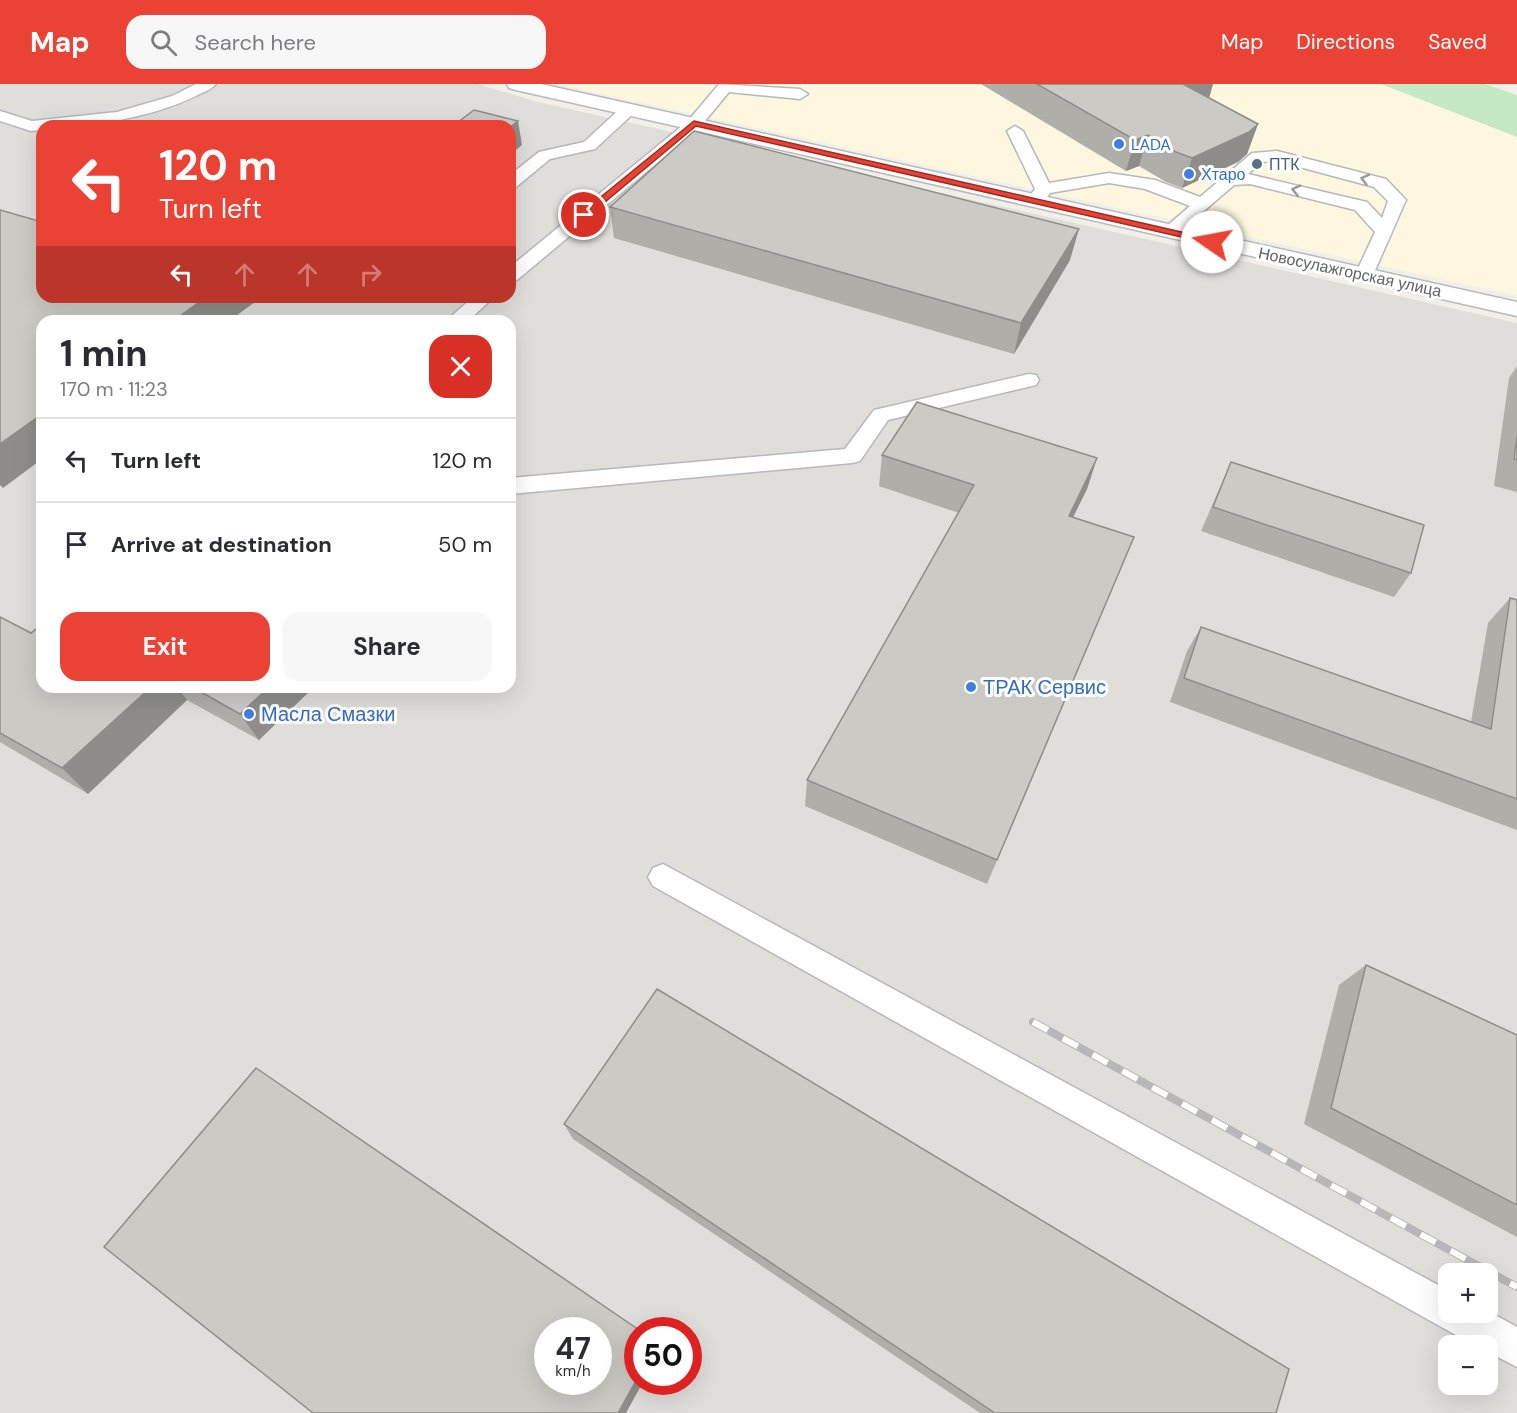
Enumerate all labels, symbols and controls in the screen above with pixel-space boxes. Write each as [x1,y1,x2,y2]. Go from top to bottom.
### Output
search box [126,15,546,69]
text: Map [30,24,90,61]
icon: search [147,26,180,59]
text: Search here [195,28,316,57]
text: Map [1221,28,1263,56]
text: Directions [1296,28,1395,56]
text: Saved [1428,28,1487,56]
place label: LADA [1131,134,1171,155]
marker: LADA [1112,137,1126,151]
text: 120 m [159,138,277,193]
icon: left [60,144,138,222]
place label: ПТК [1269,154,1300,175]
marker: ПТК [1250,157,1264,171]
place label: Хтаро [1201,164,1246,185]
marker: Хтаро [1182,167,1196,181]
one-way arrow [1360,174,1370,187]
one-way arrow [1291,184,1301,197]
pin [558,189,609,240]
text: Turn left [159,191,262,226]
icon: arrive [567,198,600,231]
position arrow [1180,210,1244,274]
street label: Новосулажгорская улица [1257,242,1444,302]
icon: left [165,258,198,291]
icon: ahead [228,258,261,291]
icon: ahead [291,258,324,291]
icon: right [354,258,387,291]
text: 1 min [60,330,148,377]
button: close [429,335,492,398]
text: 170 m · 11:23 [60,376,168,402]
icon: left [60,444,93,477]
text: Turn left [111,446,201,475]
text: 120 m [432,446,492,475]
icon: arrive [60,528,93,561]
text: Arrive at destination [111,530,332,559]
text: 50 m [438,530,492,559]
button: Exit [60,612,270,681]
button: Share [282,612,492,681]
place label: ТРАК Сервис [983,674,1106,700]
marker: ТРАК Сервис [964,680,978,694]
place label: Масла Смазки [261,701,395,727]
marker: Масла Смазки [242,707,256,721]
map controls [1438,1263,1498,1395]
button: + [1438,1263,1498,1323]
speed limit sign: 50 [624,1317,702,1395]
text: 47 [555,1329,591,1368]
button: − [1438,1335,1498,1395]
text: km/h [555,1361,591,1381]

